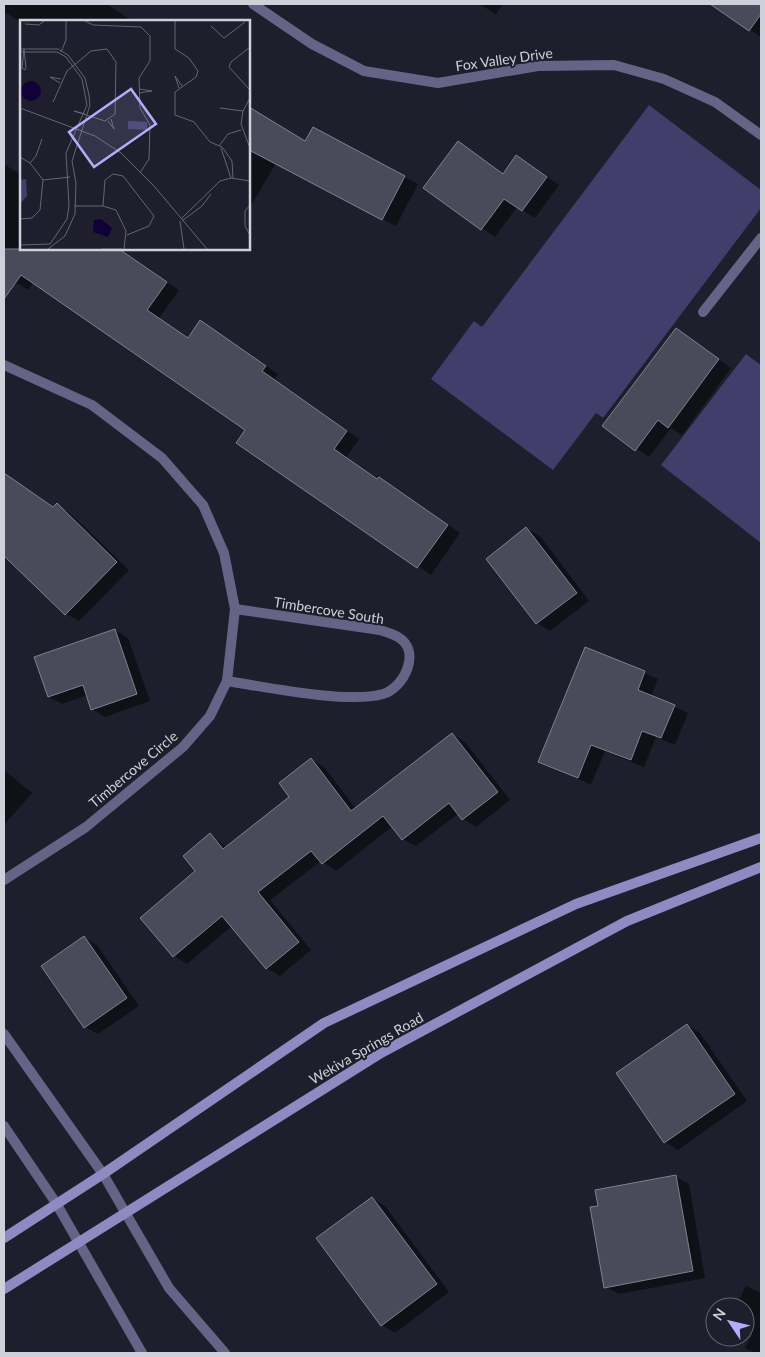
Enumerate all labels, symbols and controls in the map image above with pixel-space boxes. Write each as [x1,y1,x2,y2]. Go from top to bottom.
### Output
inset map [20,20,250,250]
street label: Fox Valley Drive [454,44,554,74]
street label: Timbercove South [273,593,385,627]
street label: Timbercove Circle [85,727,181,811]
street label: Wekiva Springs Road [306,1008,426,1088]
north arrow [705,1297,755,1347]
text: N [709,1305,729,1324]

